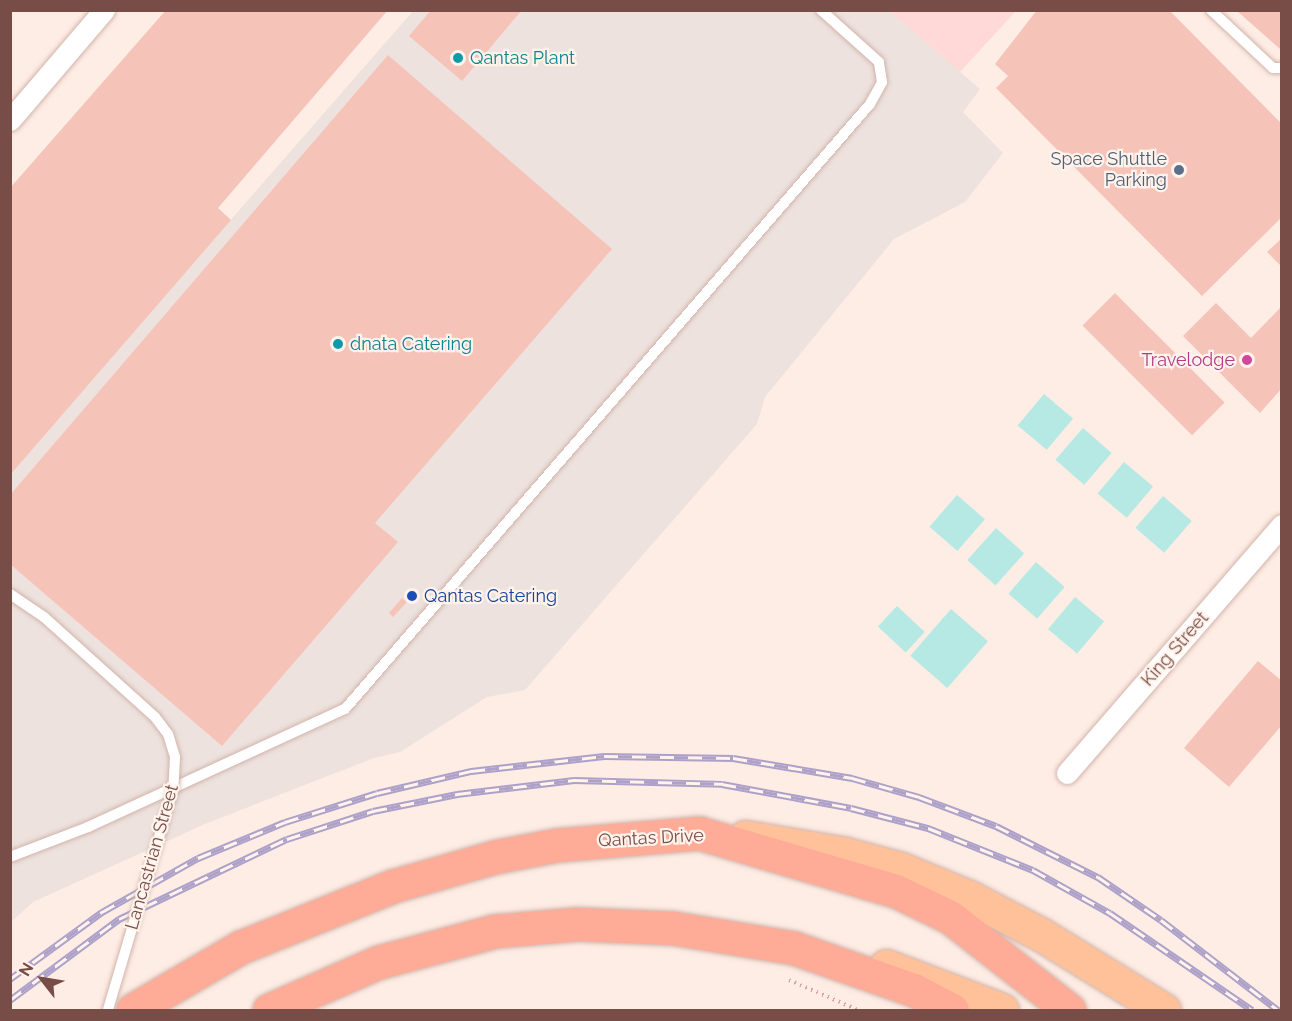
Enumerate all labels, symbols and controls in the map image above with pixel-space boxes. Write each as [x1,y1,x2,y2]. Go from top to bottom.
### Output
place label: Qantas Plant [470,47,575,69]
marker: Qantas Plant [451,51,465,65]
place label: Space Shuttle Parking [1051,149,1167,192]
marker: Space Shuttle Parking [1172,163,1186,177]
place label: dnata Catering [350,333,472,355]
marker: dnata Catering [331,337,345,351]
place label: Travelodge [1142,349,1235,371]
marker: Travelodge [1240,353,1254,367]
place label: Qantas Catering [424,585,557,607]
marker: Qantas Catering [405,589,419,603]
street label: King Street [1137,607,1213,691]
street label: Lancastrian Street [121,782,183,932]
street label: Qantas Drive [598,824,704,852]
north arrow [12,949,72,1009]
text: N [15,959,37,980]

